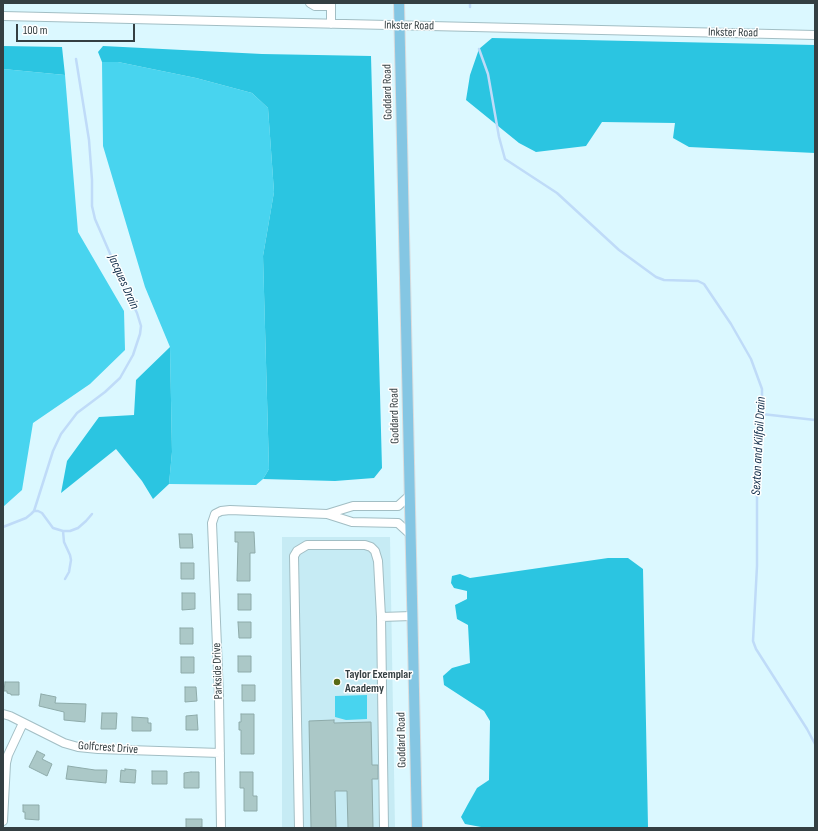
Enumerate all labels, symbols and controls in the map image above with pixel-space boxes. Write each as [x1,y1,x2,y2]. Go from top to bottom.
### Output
scale bar [18,16,137,42]
street label: Inkster Road [384,18,434,34]
text: 100 m [23,23,48,38]
street label: Inkster Road [708,25,758,41]
street label: Goddard Road [380,64,396,120]
water label: Jacques Drain [104,252,142,312]
street label: Goddard Road [387,388,403,444]
water label: Sexton and Kilfoil Drain [749,396,769,496]
street label: Parkside Drive [210,642,226,700]
place label: Taylor Exemplar Academy [345,668,412,696]
marker: Taylor Exemplar Academy [332,677,342,687]
street label: Goddard Road [394,712,410,768]
street label: Golfcrest Drive [78,739,138,757]

